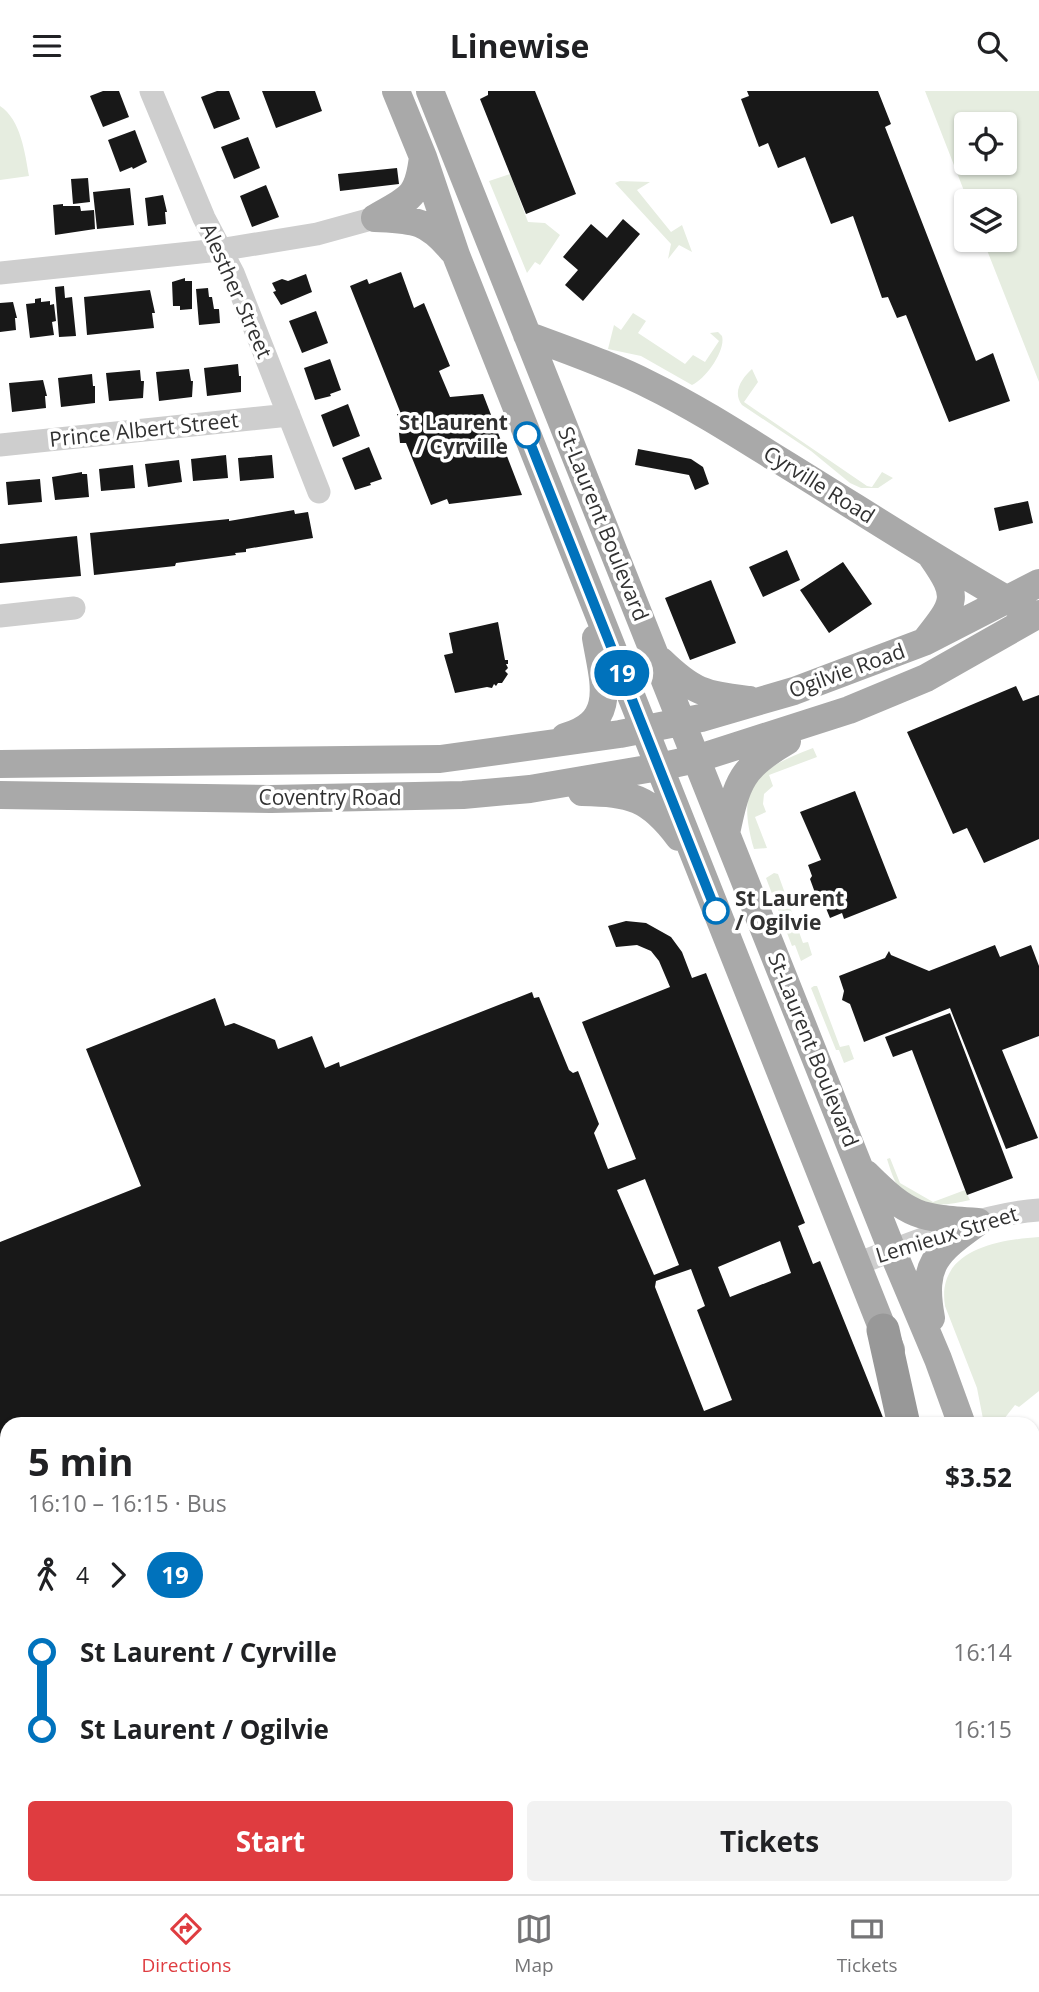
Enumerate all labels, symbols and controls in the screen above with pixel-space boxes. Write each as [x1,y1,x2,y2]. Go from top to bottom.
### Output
text: Linewise [450,24,589,67]
icon: menu [28,27,66,65]
icon: search [973,27,1011,65]
map controls [954,112,1017,252]
button: locate [954,112,1017,175]
button: layers [954,189,1017,252]
street label: Alesther Street [195,219,279,363]
street label: Prince Albert Street [48,405,240,453]
place label: St Laurent / Cyrville [399,408,508,460]
marker: St Laurent / Cyrville [514,422,540,448]
street label: St-Laurent Boulevard [552,422,656,625]
street label: Cyrville Road [759,439,880,529]
street label: Ogilvie Road [785,636,909,704]
line badge: 19 [590,650,654,696]
text: 19 [608,656,636,689]
street label: Coventry Road [258,783,402,811]
place label: St Laurent / Ogilvie [735,884,844,936]
marker: St Laurent / Ogilvie [703,898,729,924]
street label: St-Laurent Boulevard [762,948,866,1151]
street label: Lemieux Street [872,1199,1021,1269]
text: 5 min [28,1435,133,1487]
text: $3.52 [945,1459,1012,1495]
text: 16:10 – 16:15 · Bus [28,1487,227,1519]
icon: walk [28,1556,66,1594]
icon: forward [99,1556,137,1594]
text: 19 [161,1558,189,1591]
text: 4 [76,1559,89,1591]
text: St Laurent / Cyrville [80,1634,337,1670]
text: 16:14 [953,1636,1012,1668]
text: St Laurent / Ogilvie [80,1711,329,1747]
text: 16:15 [953,1713,1012,1745]
button: Start [28,1801,513,1881]
button: Tickets [527,1801,1012,1881]
tab: Directions [142,1910,231,1978]
tab: Map [514,1910,554,1978]
tab: Tickets [837,1910,897,1978]

